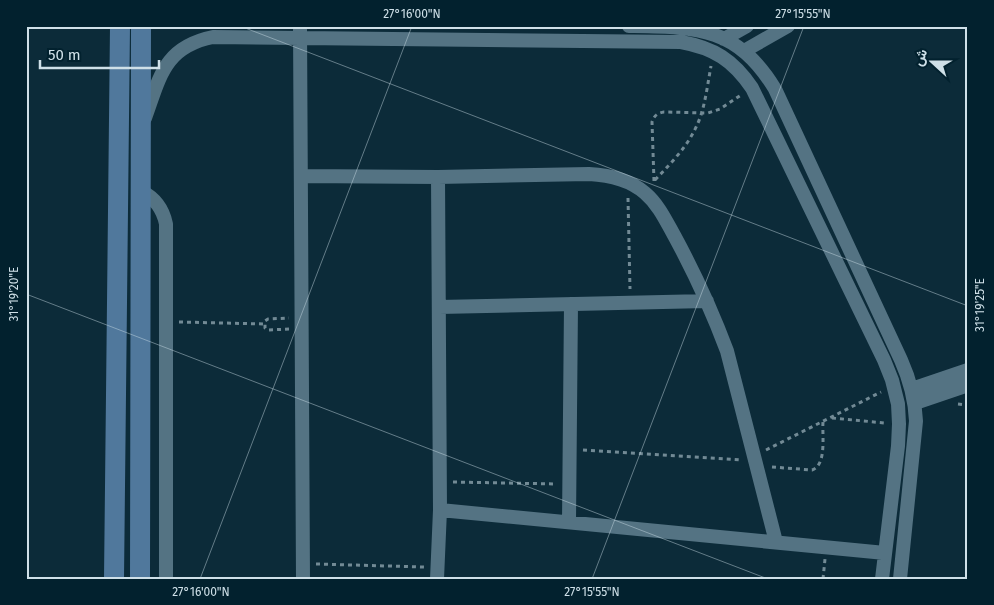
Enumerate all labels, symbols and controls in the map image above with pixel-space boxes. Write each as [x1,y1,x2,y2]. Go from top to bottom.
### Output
text: 27°16'00"N [383,7,441,21]
text: 27°15'55"N [775,7,831,21]
scale bar [40,38,159,70]
north arrow [906,38,956,88]
text: 50 m [48,46,81,64]
text: ش [909,46,931,68]
text: 31°19'20"E [7,266,21,322]
text: 31°19'25"E [973,278,987,332]
text: 27°16'00"N [172,585,230,599]
text: 27°15'55"N [564,585,620,599]

